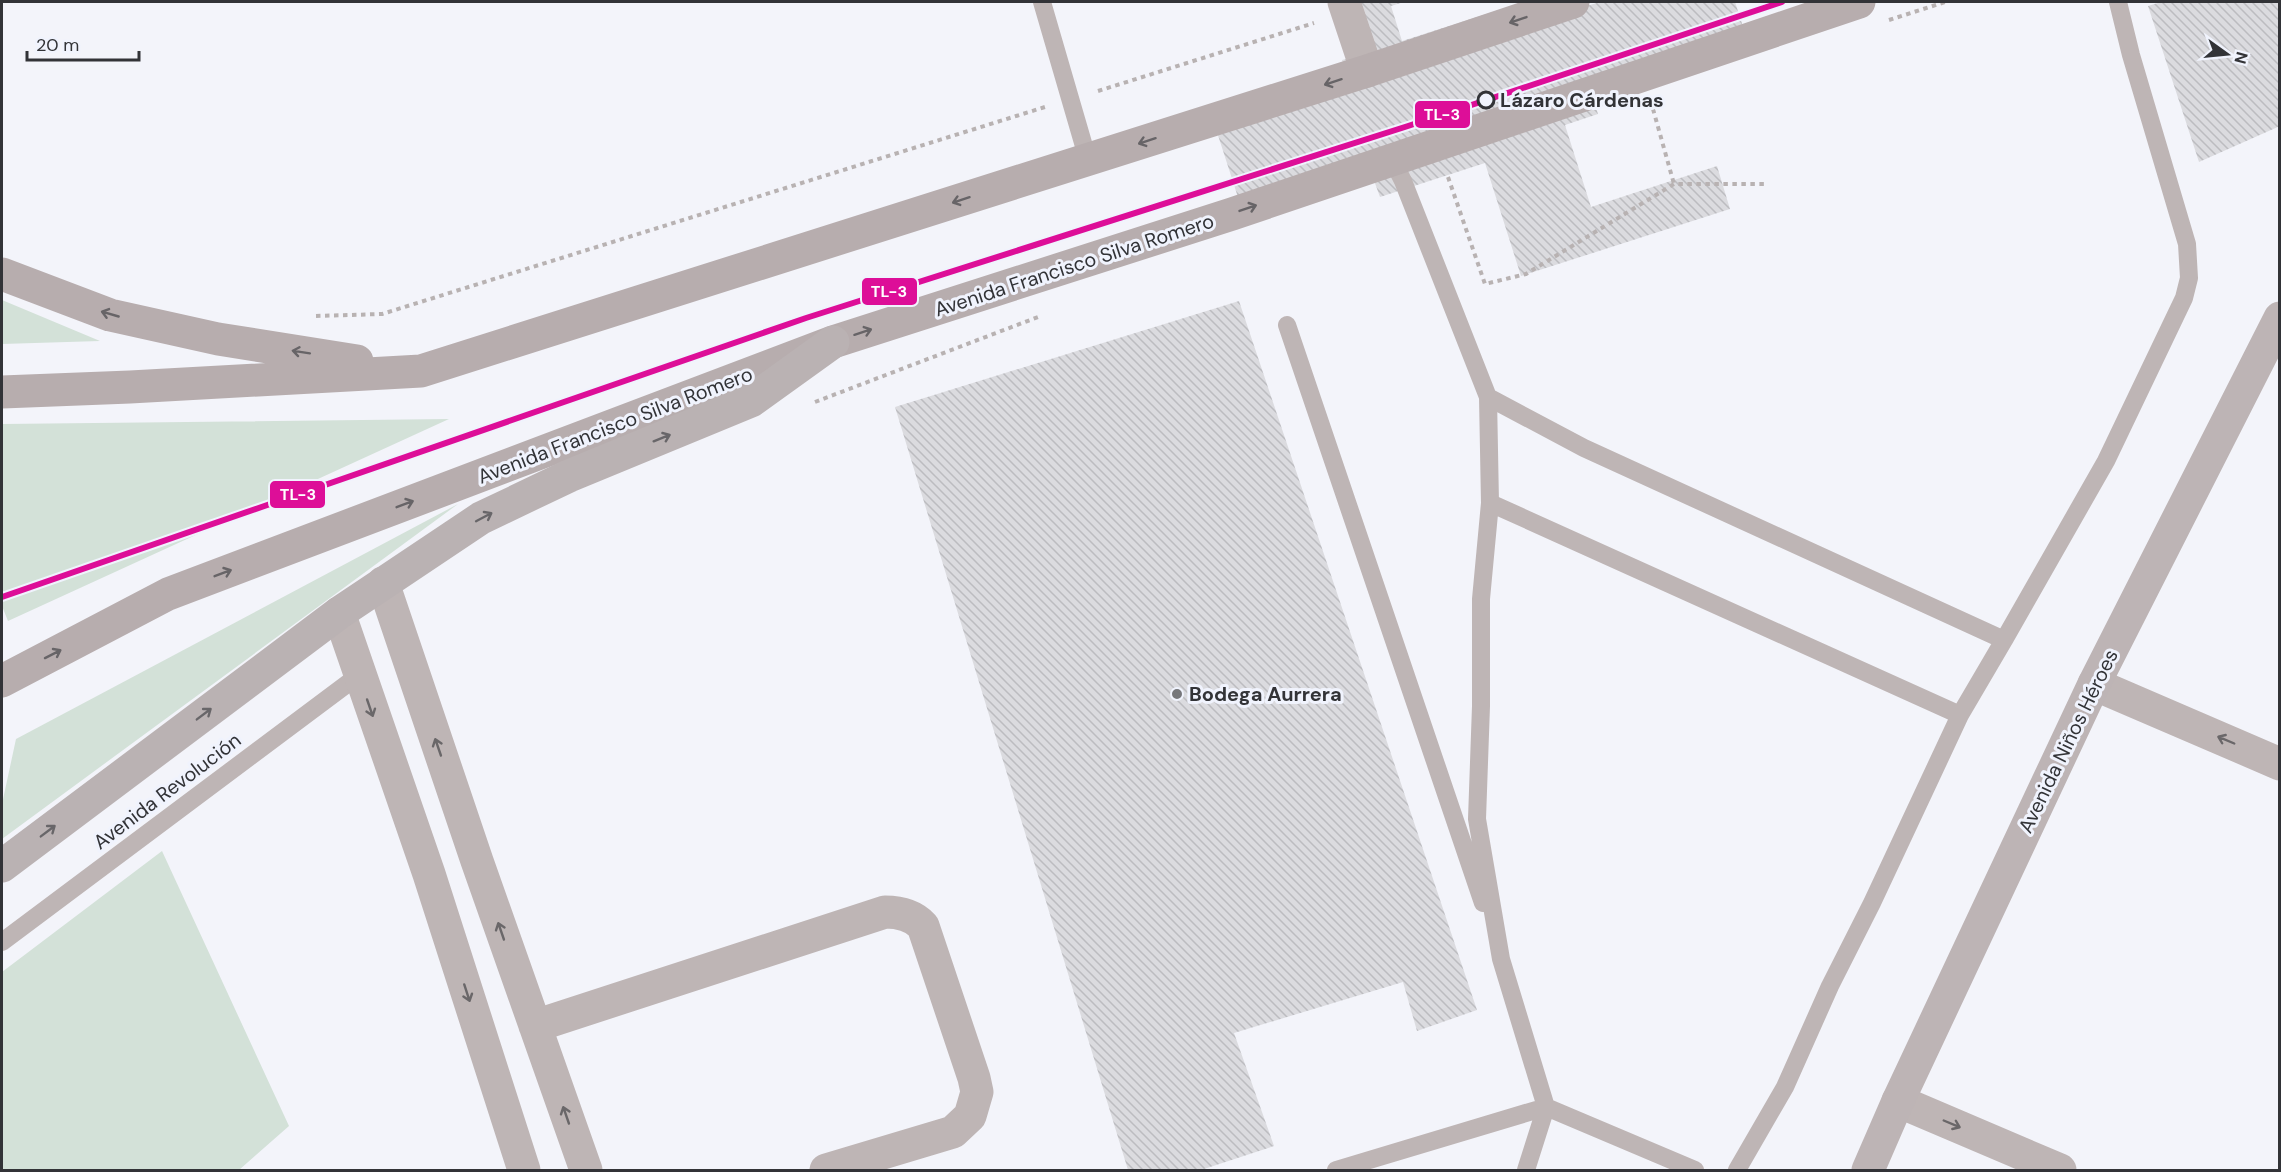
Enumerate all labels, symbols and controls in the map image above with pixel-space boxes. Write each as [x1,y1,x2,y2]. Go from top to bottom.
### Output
one-way arrow [1509,16,1528,27]
scale bar [27,24,140,62]
north arrow [2197,24,2257,84]
text: 20 m [36,33,79,57]
text: N [2229,49,2253,66]
one-way arrow [1324,77,1343,88]
place label: Lázaro Cárdenas [1500,87,1664,113]
marker: Lázaro Cárdenas [1477,91,1495,109]
line badge: TL-3 [1414,100,1471,129]
text: TL-3 [1424,104,1460,125]
one-way arrow [1138,136,1157,147]
one-way arrow [952,195,971,206]
one-way arrow [1238,202,1257,213]
street label: Avenida Francisco Silva Romero [931,207,1217,323]
line badge: TL-3 [861,277,918,306]
text: TL-3 [871,281,907,302]
one-way arrow [101,308,120,319]
one-way arrow [853,326,872,337]
one-way arrow [292,346,311,357]
street label: Avenida Francisco Silva Romero [474,360,756,490]
one-way arrow [652,432,671,443]
line badge: TL-3 [269,480,326,509]
text: TL-3 [280,484,316,505]
one-way arrow [395,498,414,509]
one-way arrow [474,511,492,522]
one-way arrow [213,567,232,578]
street label: Avenida Niños Héroes [2012,645,2124,837]
one-way arrow [44,647,62,659]
place label: Bodega Aurrera [1189,681,1342,707]
marker: Bodega Aurrera [1170,687,1184,701]
one-way arrow [366,699,377,717]
one-way arrow [196,708,212,720]
street label: Avenida Revolución [88,727,246,855]
one-way arrow [2217,734,2235,746]
one-way arrow [431,738,442,757]
one-way arrow [40,825,56,837]
one-way arrow [495,923,506,941]
one-way arrow [462,983,473,1002]
one-way arrow [560,1106,571,1125]
one-way arrow [1942,1119,1961,1130]

